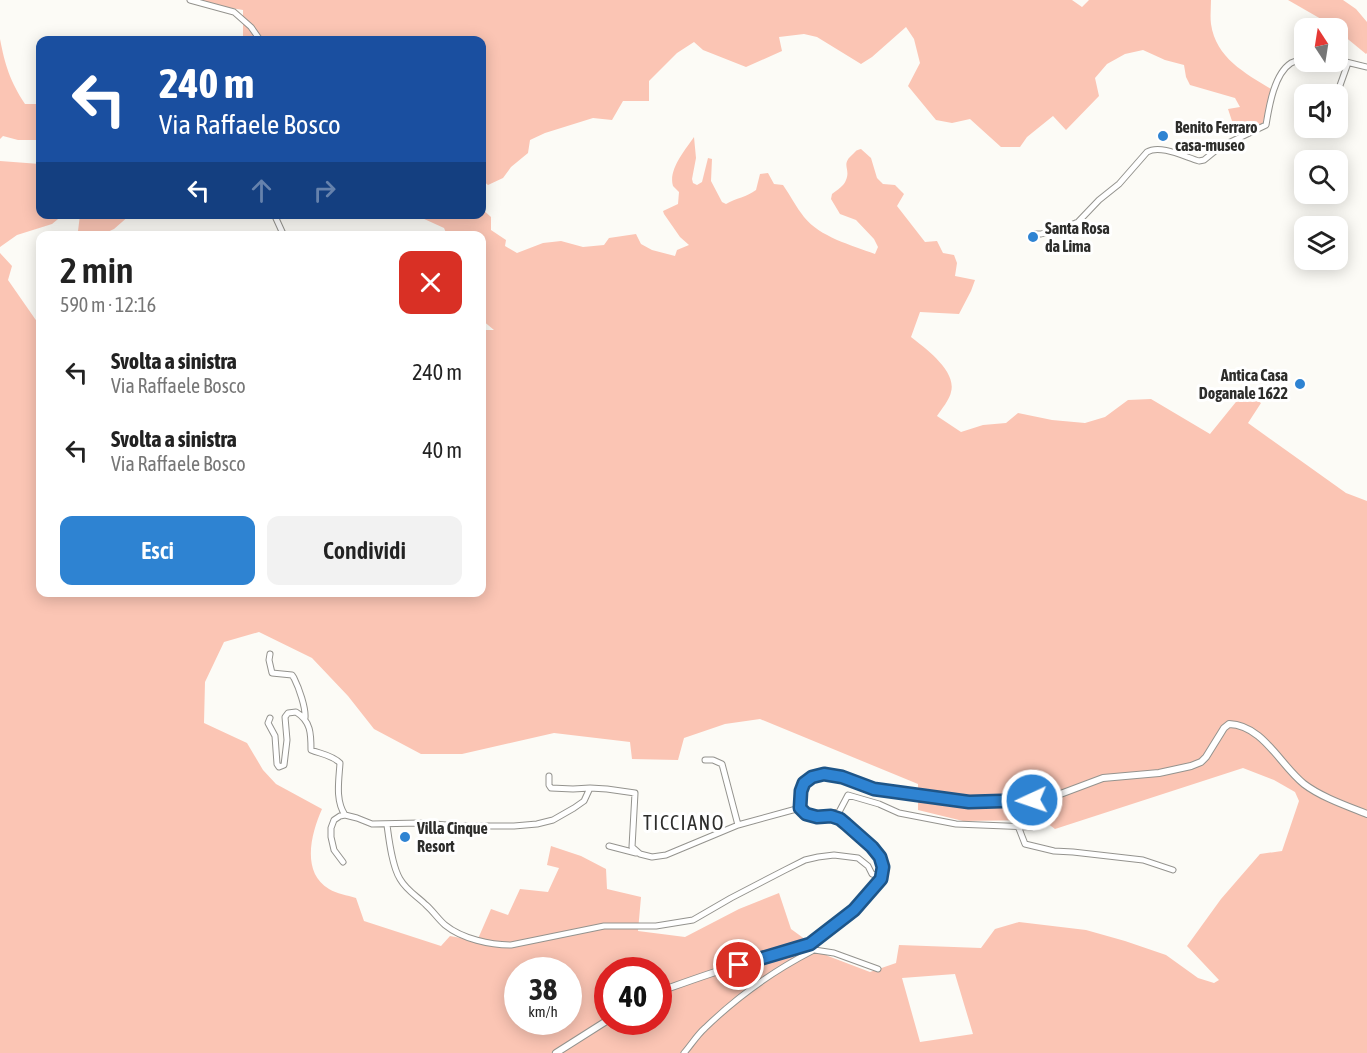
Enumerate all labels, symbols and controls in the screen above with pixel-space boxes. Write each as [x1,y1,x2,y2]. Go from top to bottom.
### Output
north arrow [1294,18,1348,72]
map controls [1294,18,1348,270]
text: 240 m [159,59,254,107]
icon: left [60,60,138,138]
button: sound [1294,84,1348,138]
text: Via Raffaele Bosco [159,109,341,140]
place label: Benito Ferraro casa-museo [1175,118,1258,154]
marker: Benito Ferraro casa-museo [1156,129,1170,143]
button: search [1294,150,1348,204]
icon: left [182,174,215,207]
icon: ahead [245,174,278,207]
icon: right [308,174,341,207]
button: layers [1294,216,1348,270]
place label: Santa Rosa da Lima [1045,219,1110,255]
marker: Santa Rosa da Lima [1026,230,1040,244]
text: 2 min [60,249,134,291]
button: close [399,251,462,314]
text: 590 m · 12:16 [60,293,156,316]
text: Svolta a sinistra [111,348,237,374]
icon: left [60,356,93,389]
text: 240 m [412,359,462,385]
place label: Antica Casa Doganale 1622 [1199,366,1288,402]
text: Via Raffaele Bosco [111,374,246,397]
marker: Antica Casa Doganale 1622 [1293,377,1307,391]
text: Svolta a sinistra [111,426,237,452]
icon: left [60,434,93,467]
text: 40 m [422,437,462,463]
text: Via Raffaele Bosco [111,452,246,475]
button: Esci [60,516,255,585]
button: Condividi [267,516,462,585]
position arrow [1000,768,1064,832]
district label: TICCIANO [643,811,725,834]
place label: Villa Cinque Resort [416,819,488,855]
marker: Villa Cinque Resort [398,830,412,844]
pin [713,939,764,990]
icon: arrive [722,948,755,981]
speed limit sign: 40 [594,957,672,1035]
text: 38 [529,972,557,1006]
text: km/h [528,1003,558,1020]

